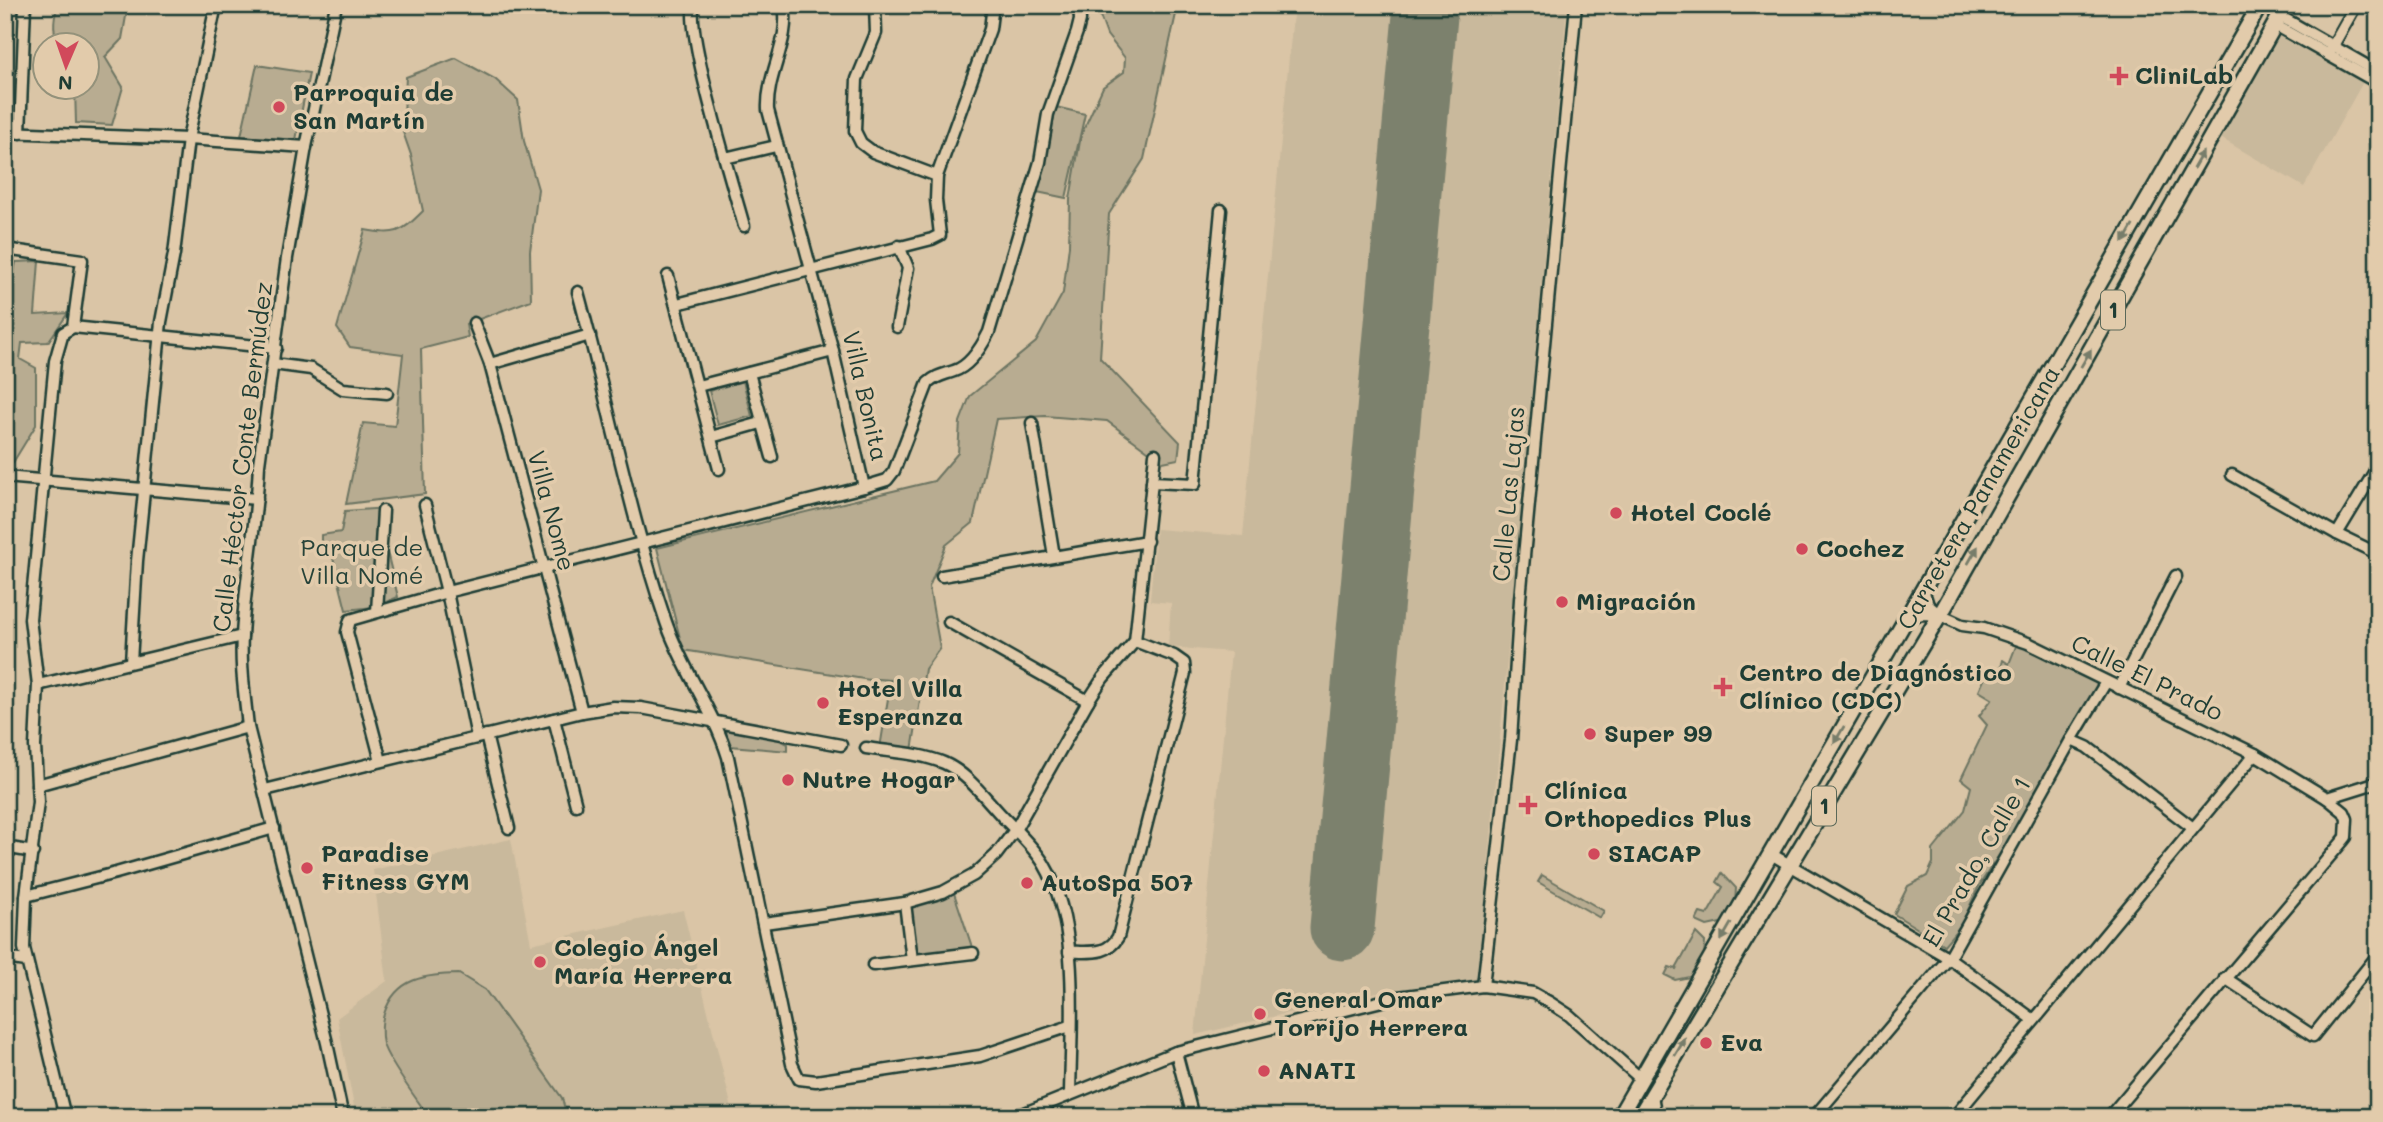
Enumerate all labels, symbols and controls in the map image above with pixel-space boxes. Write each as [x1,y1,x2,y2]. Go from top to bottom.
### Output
north arrow [32,32,102,102]
place label: CliniLab [2135,59,2233,90]
marker: CliniLab [2109,66,2129,86]
text: N [58,71,73,96]
place label: Parroquia de San Martín [293,76,454,135]
marker: Parroquia de San Martín [271,99,287,115]
one-way arrow [2192,150,2204,169]
one-way arrow [2121,225,2134,244]
street label: Calle Héctor Conte Bermúdez [205,280,278,634]
road number: 1 [2101,290,2125,330]
street label: Villa Bonita [836,328,896,464]
one-way arrow [2080,348,2092,367]
street label: Carretera Panamericana [1889,360,2066,635]
street label: Calle Las Lajas [1484,405,1531,583]
street label: Villa Nome [522,447,583,574]
place label: Hotel Coclé [1630,496,1771,527]
marker: Hotel Coclé [1608,505,1624,521]
park label: Parque de Villa Nomé [300,531,424,590]
place label: Cochez [1816,532,1905,563]
marker: Cochez [1794,541,1810,557]
one-way arrow [1967,546,1979,565]
place label: Migración [1576,585,1696,616]
marker: Migración [1554,594,1570,610]
street label: Calle El Prado [2067,627,2229,727]
place label: Centro de Diagnóstico Clínico (CDC) [1739,656,2012,715]
place label: Hotel Villa Esperanza [837,672,963,731]
marker: Centro de Diagnóstico Clínico (CDC) [1713,677,1733,697]
marker: Hotel Villa Esperanza [815,695,831,711]
place label: Super 99 [1604,717,1712,748]
one-way arrow [1833,725,1846,744]
marker: Super 99 [1582,726,1598,742]
place label: Nutre Hogar [802,763,956,794]
street label: El Prado, Calle 1 [1915,771,2037,952]
marker: Nutre Hogar [780,772,796,788]
place label: Clínica Orthopedics Plus [1544,774,1752,833]
road number: 1 [1812,786,1836,826]
marker: Clínica Orthopedics Plus [1518,795,1538,815]
place label: Paradise Fitness GYM [321,837,470,896]
place label: SIACAP [1608,837,1701,868]
marker: SIACAP [1586,846,1602,862]
marker: Paradise Fitness GYM [299,860,315,876]
place label: AutoSpa 507 [1041,866,1193,897]
marker: AutoSpa 507 [1019,875,1035,891]
one-way arrow [1720,922,1732,941]
place label: Colegio Ángel María Herrera [554,931,733,990]
marker: Colegio Ángel María Herrera [532,954,548,970]
place label: General Omar Torrijo Herrera [1274,983,1468,1042]
marker: General Omar Torrijo Herrera [1252,1006,1268,1022]
place label: Eva [1720,1026,1763,1057]
marker: Eva [1698,1035,1714,1051]
one-way arrow [1674,1038,1686,1057]
place label: ANATI [1278,1054,1356,1085]
marker: ANATI [1256,1063,1272,1079]

